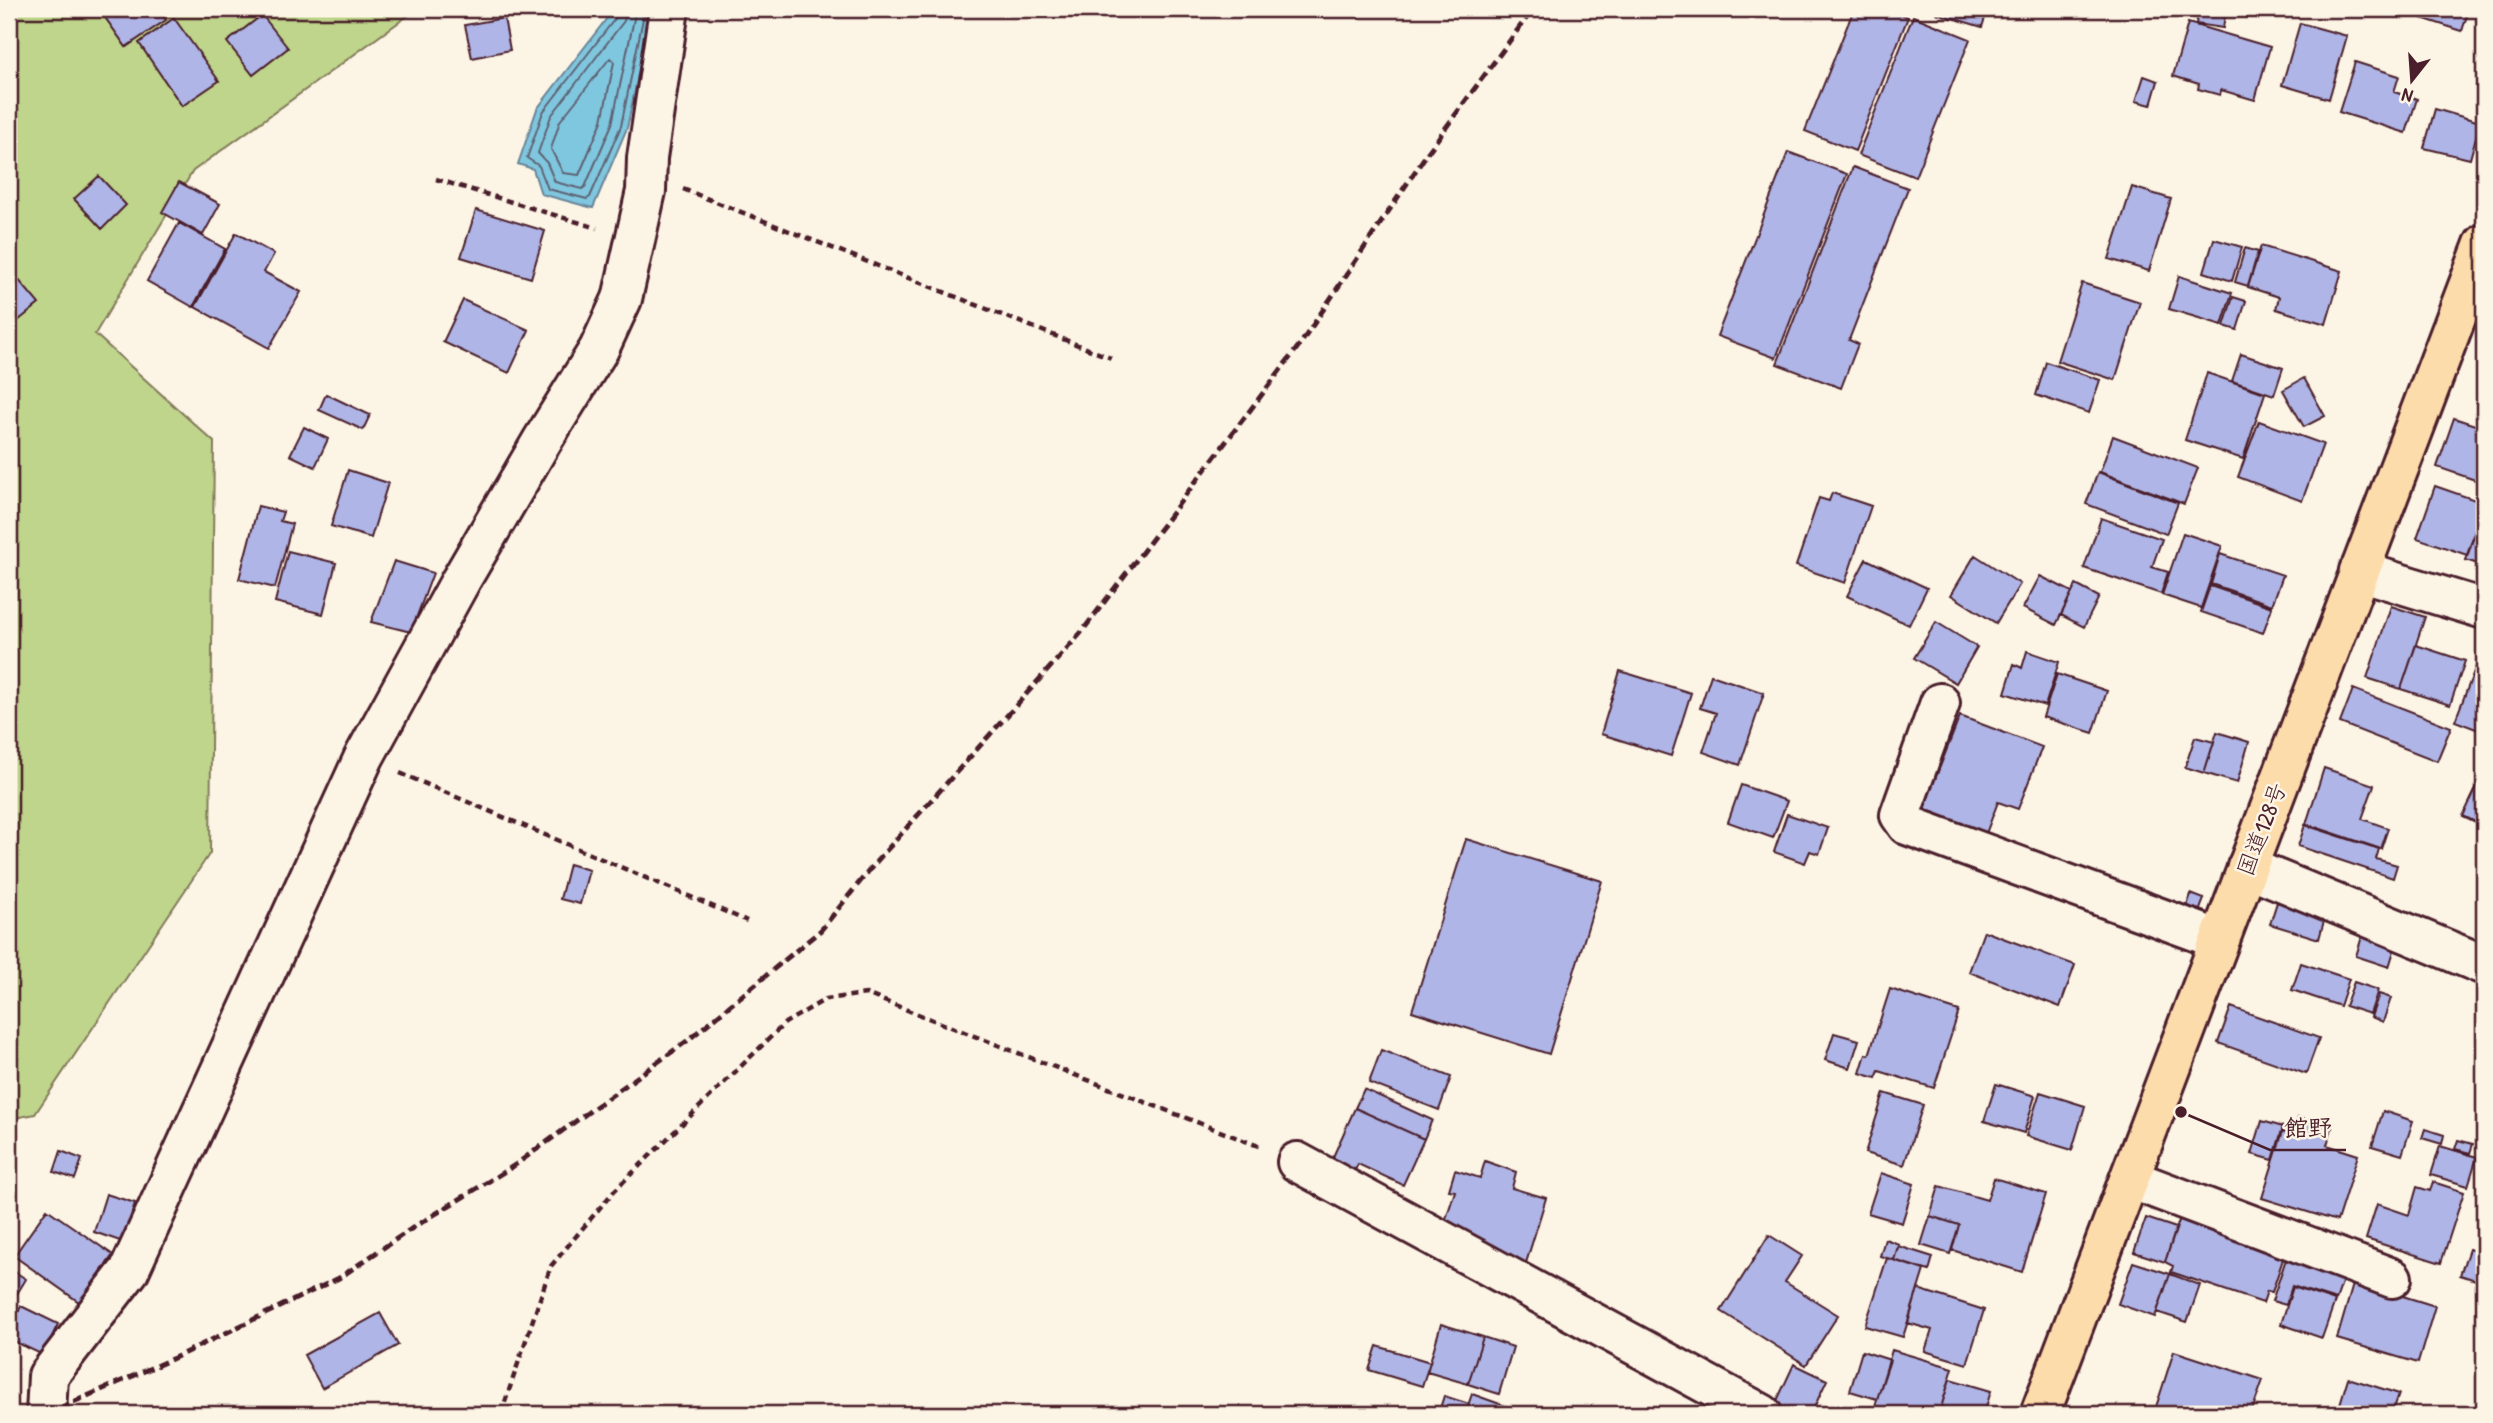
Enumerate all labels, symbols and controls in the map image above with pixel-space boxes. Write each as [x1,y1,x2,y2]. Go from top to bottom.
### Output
north arrow [2378,46,2448,116]
text: N [2398,82,2416,110]
street label: 国道128号 [2229,778,2293,880]
callout: 館野 [2270,1105,2346,1150]
text: 館野 [2284,1111,2332,1143]

